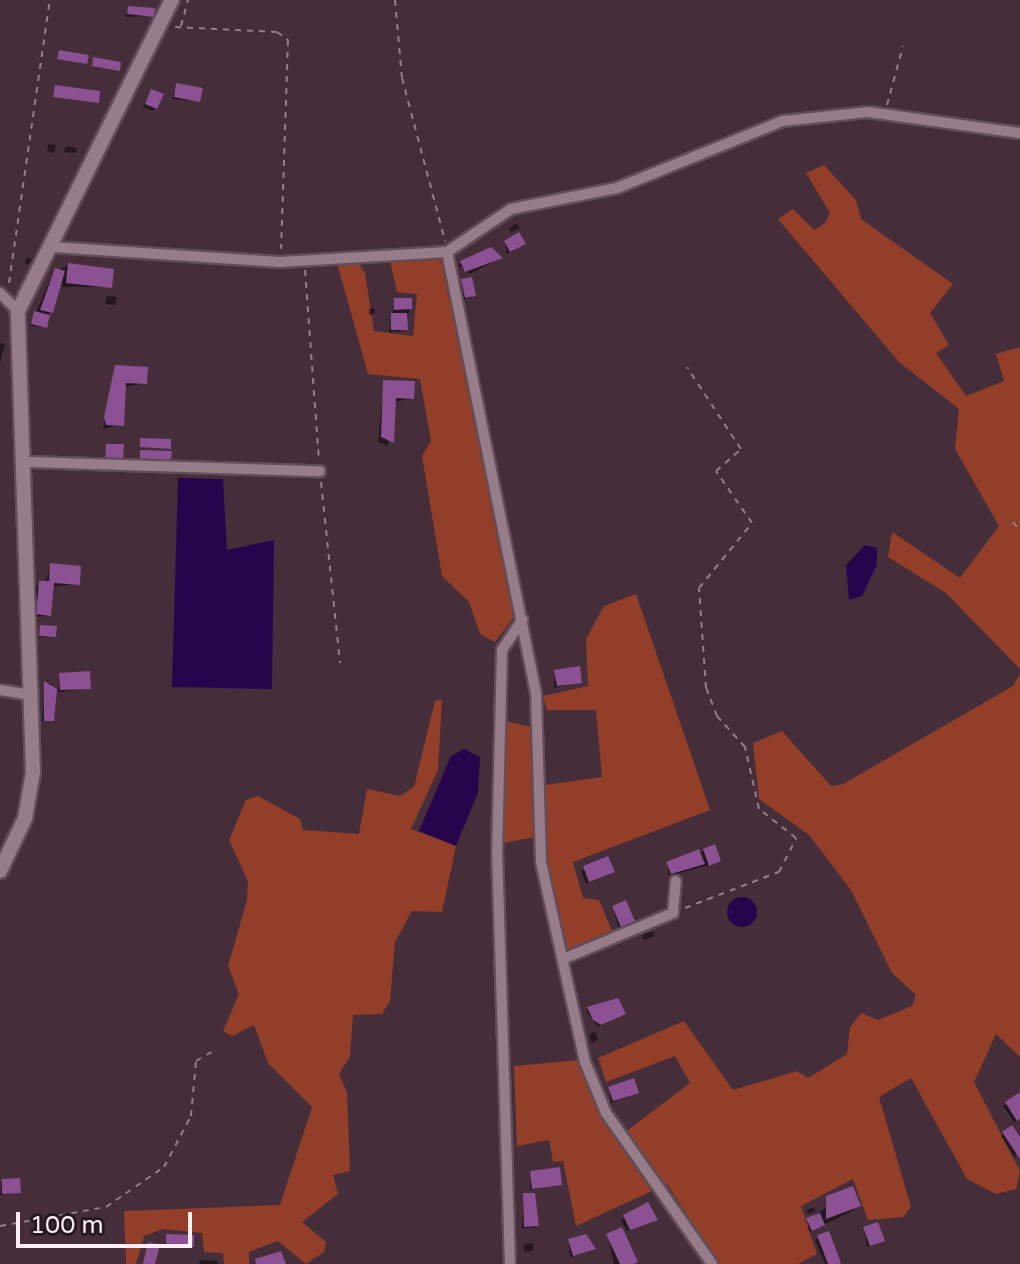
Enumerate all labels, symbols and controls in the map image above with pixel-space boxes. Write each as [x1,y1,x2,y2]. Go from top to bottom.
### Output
scale bar [20,1196,196,1246]
text: 100 m [30,1211,104,1240]

